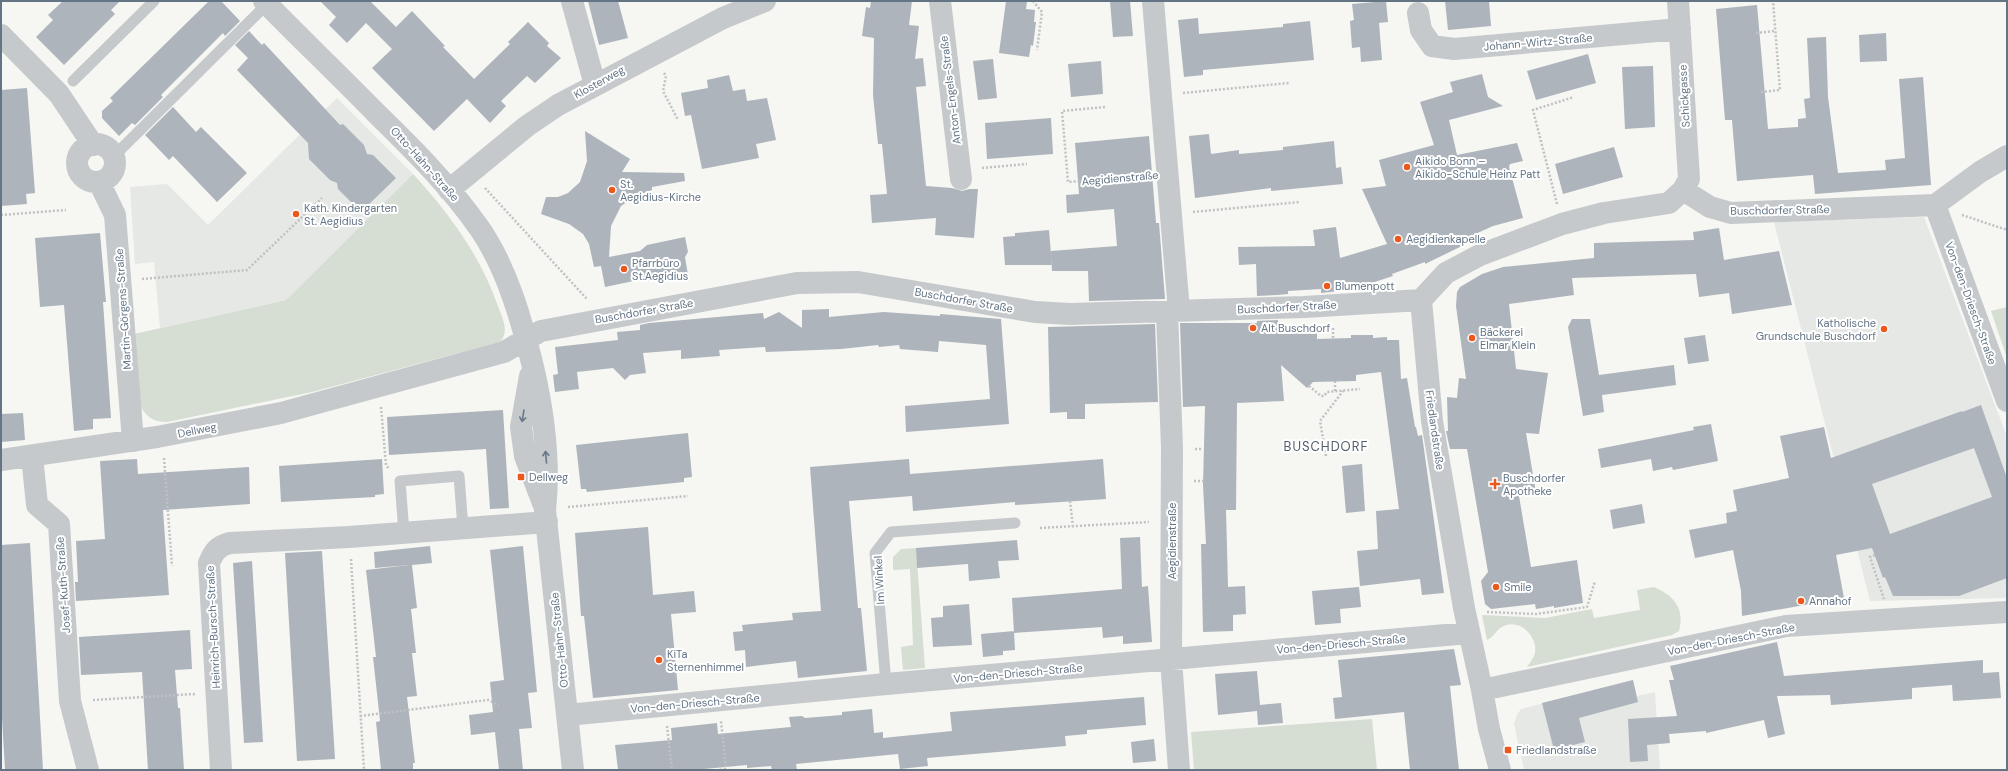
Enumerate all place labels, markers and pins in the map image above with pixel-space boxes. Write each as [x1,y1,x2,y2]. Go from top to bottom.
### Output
place label: Aikido Bonn – Aikido-Schule Heinz Patt [1415,154,1541,181]
marker: Aikido Bonn – Aikido-Schule Heinz Patt [1402,162,1412,172]
place label: St. Aegidius-Kirche [620,177,701,204]
marker: St. Aegidius-Kirche [607,185,617,195]
place label: Kath. Kindergarten St. Aegidius [304,201,397,228]
marker: Kath. Kindergarten St. Aegidius [291,209,301,219]
place label: Aegidienkapelle [1406,232,1486,246]
marker: Aegidienkapelle [1393,234,1403,244]
place label: Pfarrbüro St.Aegidius [632,256,688,283]
marker: Pfarrbüro St.Aegidius [619,264,629,274]
place label: Blumenpott [1335,279,1395,293]
marker: Blumenpott [1322,281,1332,291]
place label: Katholische Grundschule Buschdorf [1756,316,1876,343]
place label: Alt Buschdorf [1261,321,1331,335]
marker: Alt Buschdorf [1248,323,1258,333]
marker: Katholische Grundschule Buschdorf [1879,324,1889,334]
place label: Bäckerei Elmar Klein [1480,325,1536,352]
marker: Bäckerei Elmar Klein [1467,333,1477,343]
place label: Dellweg [529,470,568,484]
place label: Buschdorfer Apotheke [1503,471,1565,498]
marker: Dellweg [516,472,526,482]
marker: Buschdorfer Apotheke [1490,479,1500,489]
place label: Smile [1504,580,1532,594]
marker: Smile [1491,582,1501,592]
place label: Annahof [1809,594,1852,608]
marker: Annahof [1796,596,1806,606]
place label: KiTa Sternenhimmel [667,647,744,674]
marker: KiTa Sternenhimmel [654,655,664,665]
place label: Friedlandstraße [1516,743,1596,757]
marker: Friedlandstraße [1503,745,1513,755]

